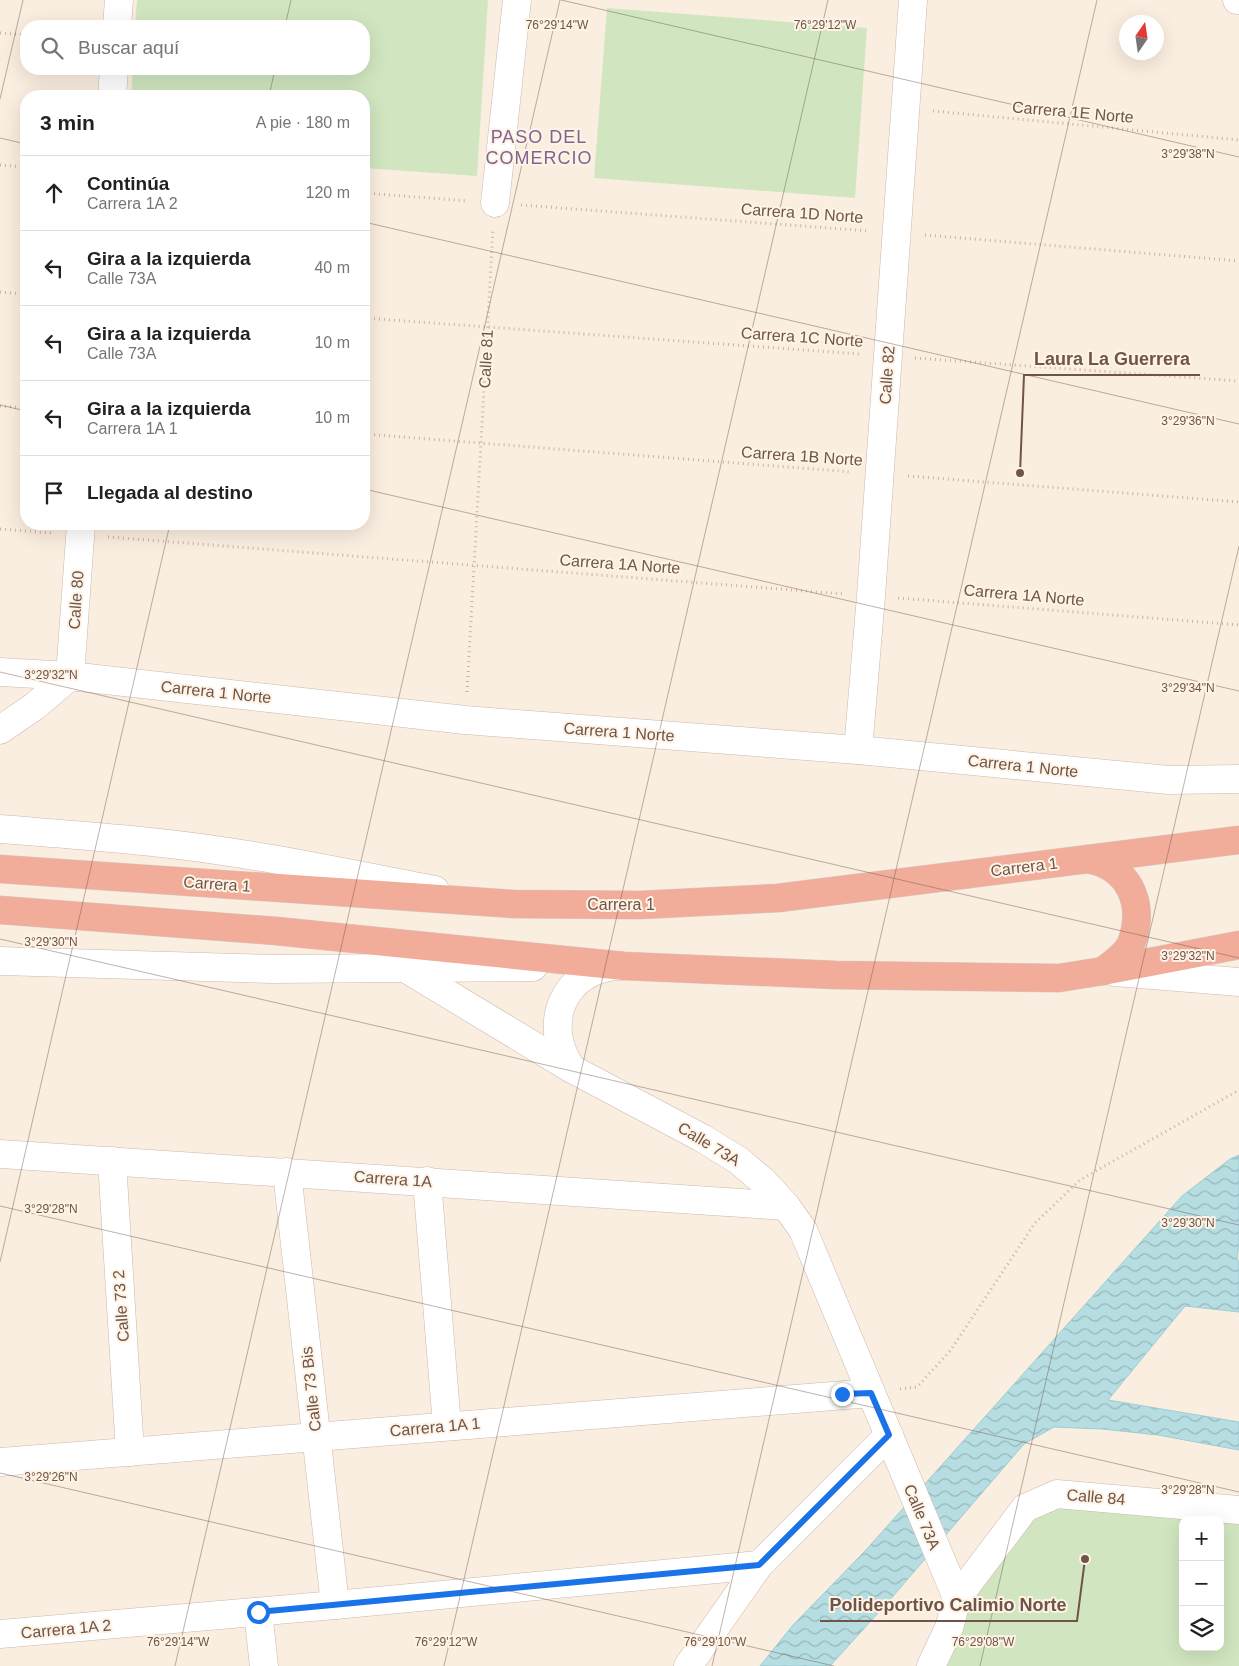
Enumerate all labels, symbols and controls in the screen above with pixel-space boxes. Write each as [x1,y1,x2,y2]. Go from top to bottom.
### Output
north arrow [1119,15,1164,60]
text: 76°29'14"W [526,18,589,32]
text: 76°29'12"W [794,18,857,32]
search box [20,20,370,75]
icon: search [38,34,66,62]
text: Buscar aquí [78,37,179,58]
street label: Carrera 1E Norte [1012,98,1135,126]
text: 3 min [40,111,95,134]
text: A pie · 180 m [256,114,350,131]
district label: PASO DEL COMERCIO [486,127,593,168]
text: 3°29'38"N [1161,147,1215,161]
text: Continúa [87,173,169,194]
icon: ahead [40,179,68,207]
text: 120 m [306,184,350,201]
text: Carrera 1A 2 [87,195,178,212]
street label: Carrera 1D Norte [740,200,864,226]
text: Gira a la izquierda [87,248,251,269]
icon: left [40,254,68,282]
text: 40 m [314,259,350,276]
text: Calle 73A [87,270,156,287]
text: Gira a la izquierda [87,323,251,344]
street label: Carrera 1C Norte [740,324,864,350]
icon: left [40,329,68,357]
street label: Calle 81 [476,329,496,389]
text: 10 m [314,334,350,351]
callout: Laura La Guerrera [1024,342,1200,375]
text: Calle 73A [87,345,156,362]
street label: Calle 82 [876,345,898,405]
text: Laura La Guerrera [1034,349,1191,369]
text: Gira a la izquierda [87,398,251,419]
icon: left [40,404,68,432]
text: 10 m [314,409,350,426]
text: 3°29'36"N [1161,414,1215,428]
text: Carrera 1A 1 [87,420,178,437]
street label: Carrera 1B Norte [741,443,863,469]
icon: arrive [40,479,68,507]
text: Llegada al destino [87,482,253,503]
street label: Carrera 1A Norte [559,551,681,577]
street label: Calle 80 [65,570,87,630]
street label: Carrera 1A Norte [963,581,1085,609]
text: 3°29'32"N [24,668,78,682]
street label: Carrera 1 Norte [160,678,272,706]
text: 3°29'34"N [1161,681,1215,695]
street label: Carrera 1 Norte [563,720,675,744]
street label: Carrera 1 Norte [967,752,1079,780]
street label: Carrera 1 [989,854,1059,880]
street label: Carrera 1 [183,873,251,895]
street label: Carrera 1 [587,896,655,913]
text: 3°29'30"N [24,935,78,949]
text: 3°29'32"N [1161,949,1215,963]
street label: Calle 73A [675,1119,743,1169]
street label: Carrera 1A [353,1168,433,1190]
text: 3°29'28"N [24,1202,78,1216]
text: 3°29'30"N [1161,1216,1215,1230]
street label: Calle 73 2 [110,1269,132,1343]
street label: Calle 73 Bis [298,1346,324,1432]
route end [831,1383,854,1406]
street label: Carrera 1A 1 [389,1415,481,1439]
text: 3°29'26"N [24,1470,78,1484]
street label: Calle 73A [901,1482,944,1553]
text: 3°29'28"N [1161,1483,1215,1497]
street label: Calle 84 [1066,1486,1126,1508]
map controls [1179,1516,1224,1651]
button: + [1179,1516,1224,1561]
button: − [1179,1561,1224,1606]
callout: Polideportivo Calimio Norte [820,1588,1077,1621]
text: Polideportivo Calimio Norte [829,1595,1067,1615]
route start [247,1601,270,1624]
button: layers [1179,1606,1224,1651]
street label: Carrera 1A 2 [20,1617,112,1641]
text: 76°29'14"W [147,1635,210,1649]
text: 76°29'12"W [415,1635,478,1649]
text: 76°29'10"W [684,1635,747,1649]
text: 76°29'08"W [952,1635,1015,1649]

